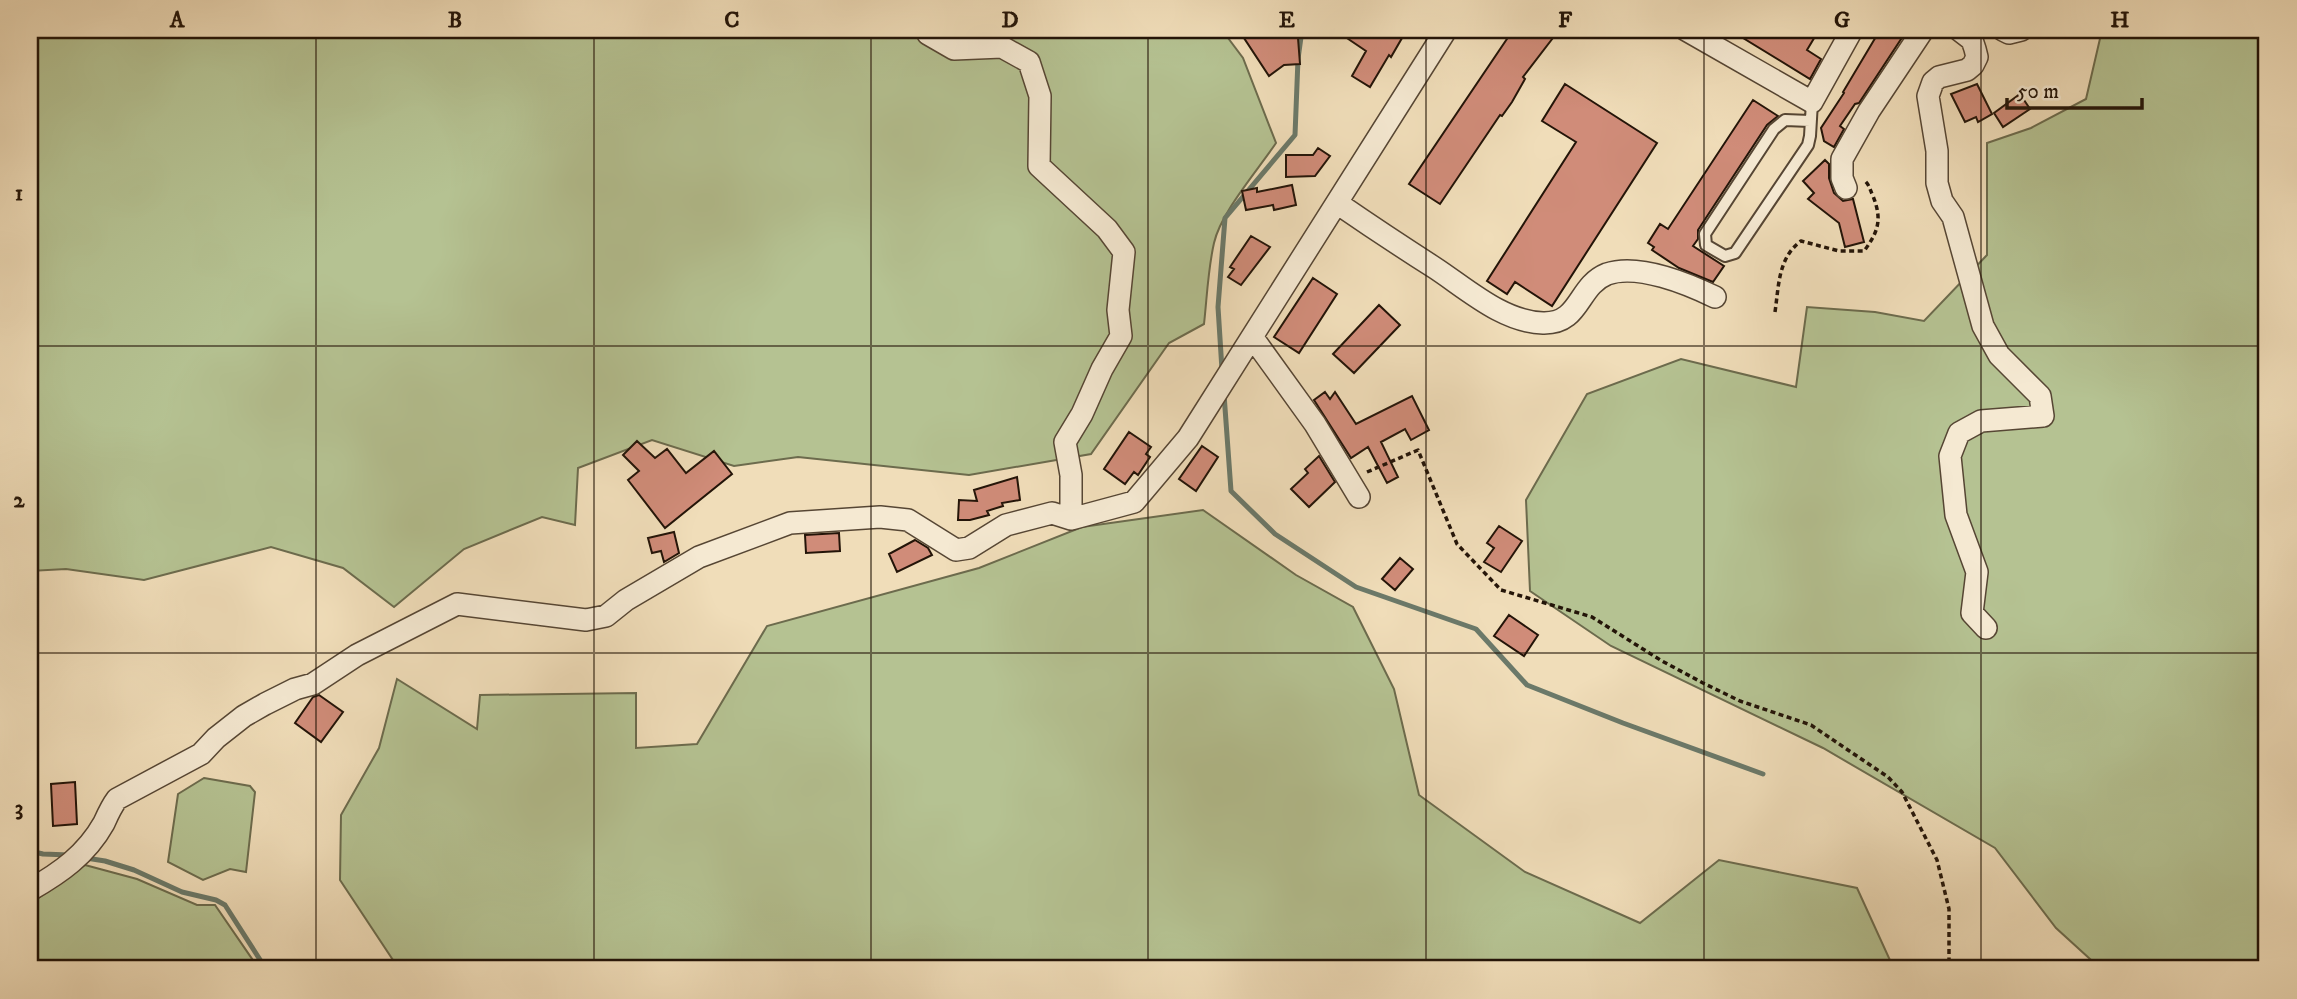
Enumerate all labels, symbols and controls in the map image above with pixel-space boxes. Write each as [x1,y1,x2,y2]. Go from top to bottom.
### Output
text: A [169,6,186,35]
text: B [448,6,462,35]
text: C [724,6,740,35]
text: D [1001,6,1019,35]
text: E [1279,6,1295,35]
text: F [1558,6,1573,35]
text: G [1834,6,1850,35]
text: H [2110,6,2130,35]
scale bar [2007,66,2141,110]
text: 50 m [2017,79,2059,105]
text: 1 [15,179,23,208]
text: 2 [13,486,25,515]
text: 3 [15,794,23,823]

